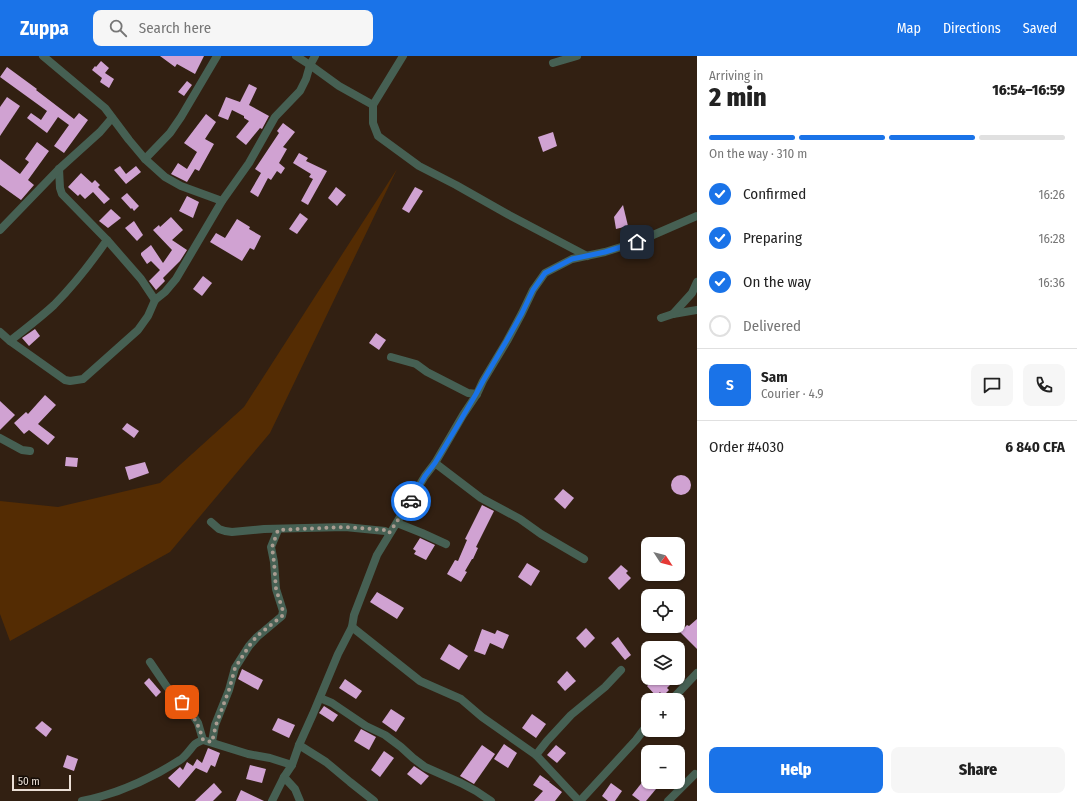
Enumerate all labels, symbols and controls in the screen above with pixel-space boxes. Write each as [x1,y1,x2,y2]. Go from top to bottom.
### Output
search box [93,10,373,46]
text: Zuppa [20,17,69,40]
icon: search [107,17,129,39]
text: Search here [139,19,211,37]
text: Map [897,20,921,37]
text: Directions [943,20,1001,37]
text: Saved [1023,20,1057,37]
text: Arriving in [709,68,763,83]
text: 16:54–16:59 [992,81,1065,99]
text: 2 min [709,82,767,113]
text: On the way · 310 m [709,146,807,161]
icon: check [709,183,731,205]
text: Confirmed [743,185,806,203]
text: 16:26 [1039,187,1065,202]
pin [620,225,654,259]
icon: check [709,227,731,249]
text: Preparing [743,229,802,247]
icon: home [626,231,648,253]
text: 16:28 [1038,231,1065,246]
icon: check [709,271,731,293]
text: On the way [743,273,811,291]
text: 16:36 [1038,275,1065,290]
text: Delivered [743,317,801,335]
button: chat [971,364,1013,406]
button: phone [1023,364,1065,406]
text: Sam [761,368,788,386]
text: S [726,376,734,394]
text: Courier · 4.9 [761,386,824,401]
text: Order #4030 [709,438,784,456]
text: 6 840 CFA [1005,438,1065,456]
courier [391,481,431,521]
icon: car [400,490,422,512]
north arrow [641,537,685,581]
map controls [641,537,685,789]
button: locate [641,589,685,633]
button: layers [641,641,685,685]
pin [165,685,199,719]
icon: bag [171,691,193,713]
button: + [641,693,685,737]
button: − [641,745,685,789]
button: Help [709,747,883,793]
button: Share [891,747,1065,793]
scale bar [12,773,71,792]
text: 50 m [18,775,40,788]

